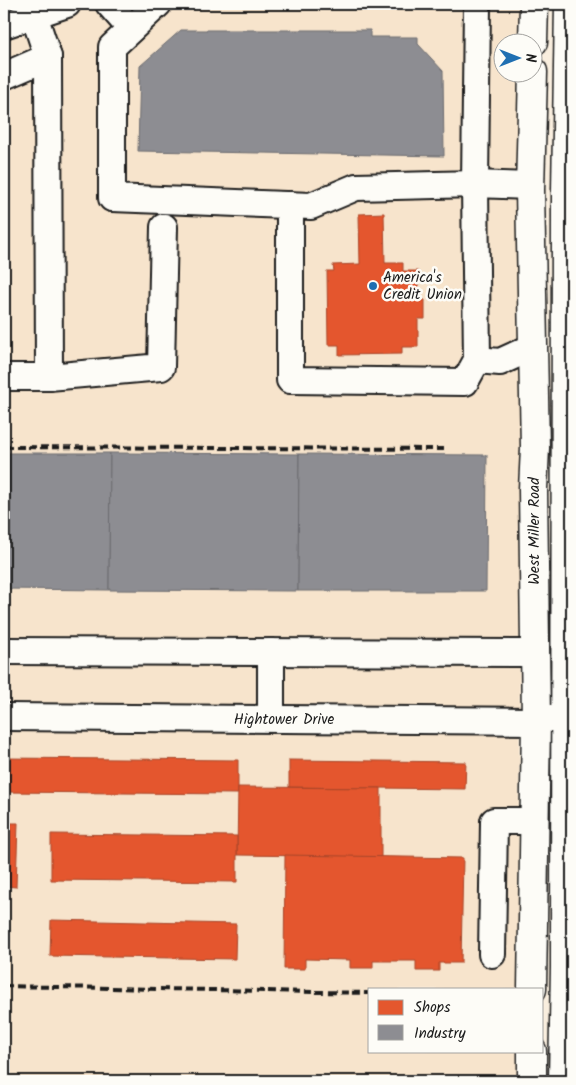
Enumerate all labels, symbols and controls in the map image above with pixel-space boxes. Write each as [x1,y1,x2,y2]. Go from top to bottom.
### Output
north arrow [494,32,544,82]
text: N [519,54,541,63]
place label: America's Credit Union [383,266,462,307]
marker: America's Credit Union [367,280,379,292]
street label: West Miller Road [523,477,547,585]
street label: Hightower Drive [234,708,334,732]
legend [368,988,544,1052]
text: Shops [414,996,451,1020]
text: Industry [414,1022,467,1046]

